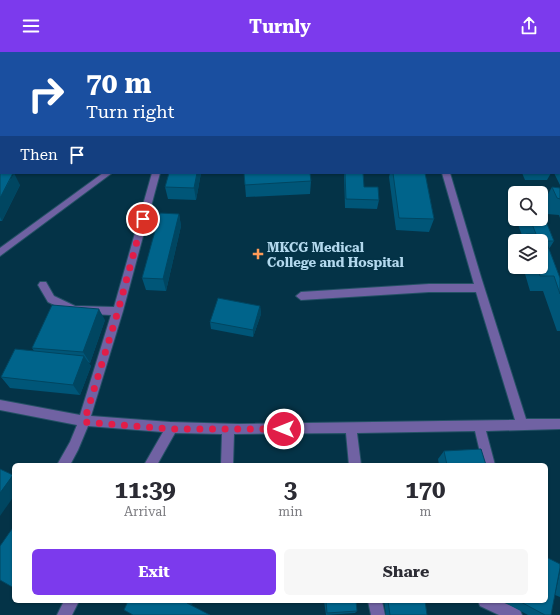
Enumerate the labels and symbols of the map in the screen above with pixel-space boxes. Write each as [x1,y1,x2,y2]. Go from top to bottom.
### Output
pin [126,202,160,236]
place label: MKCG Medical College and Hospital [267,240,404,270]
marker: MKCG Medical College and Hospital [252,248,264,260]
position arrow [263,408,305,450]

